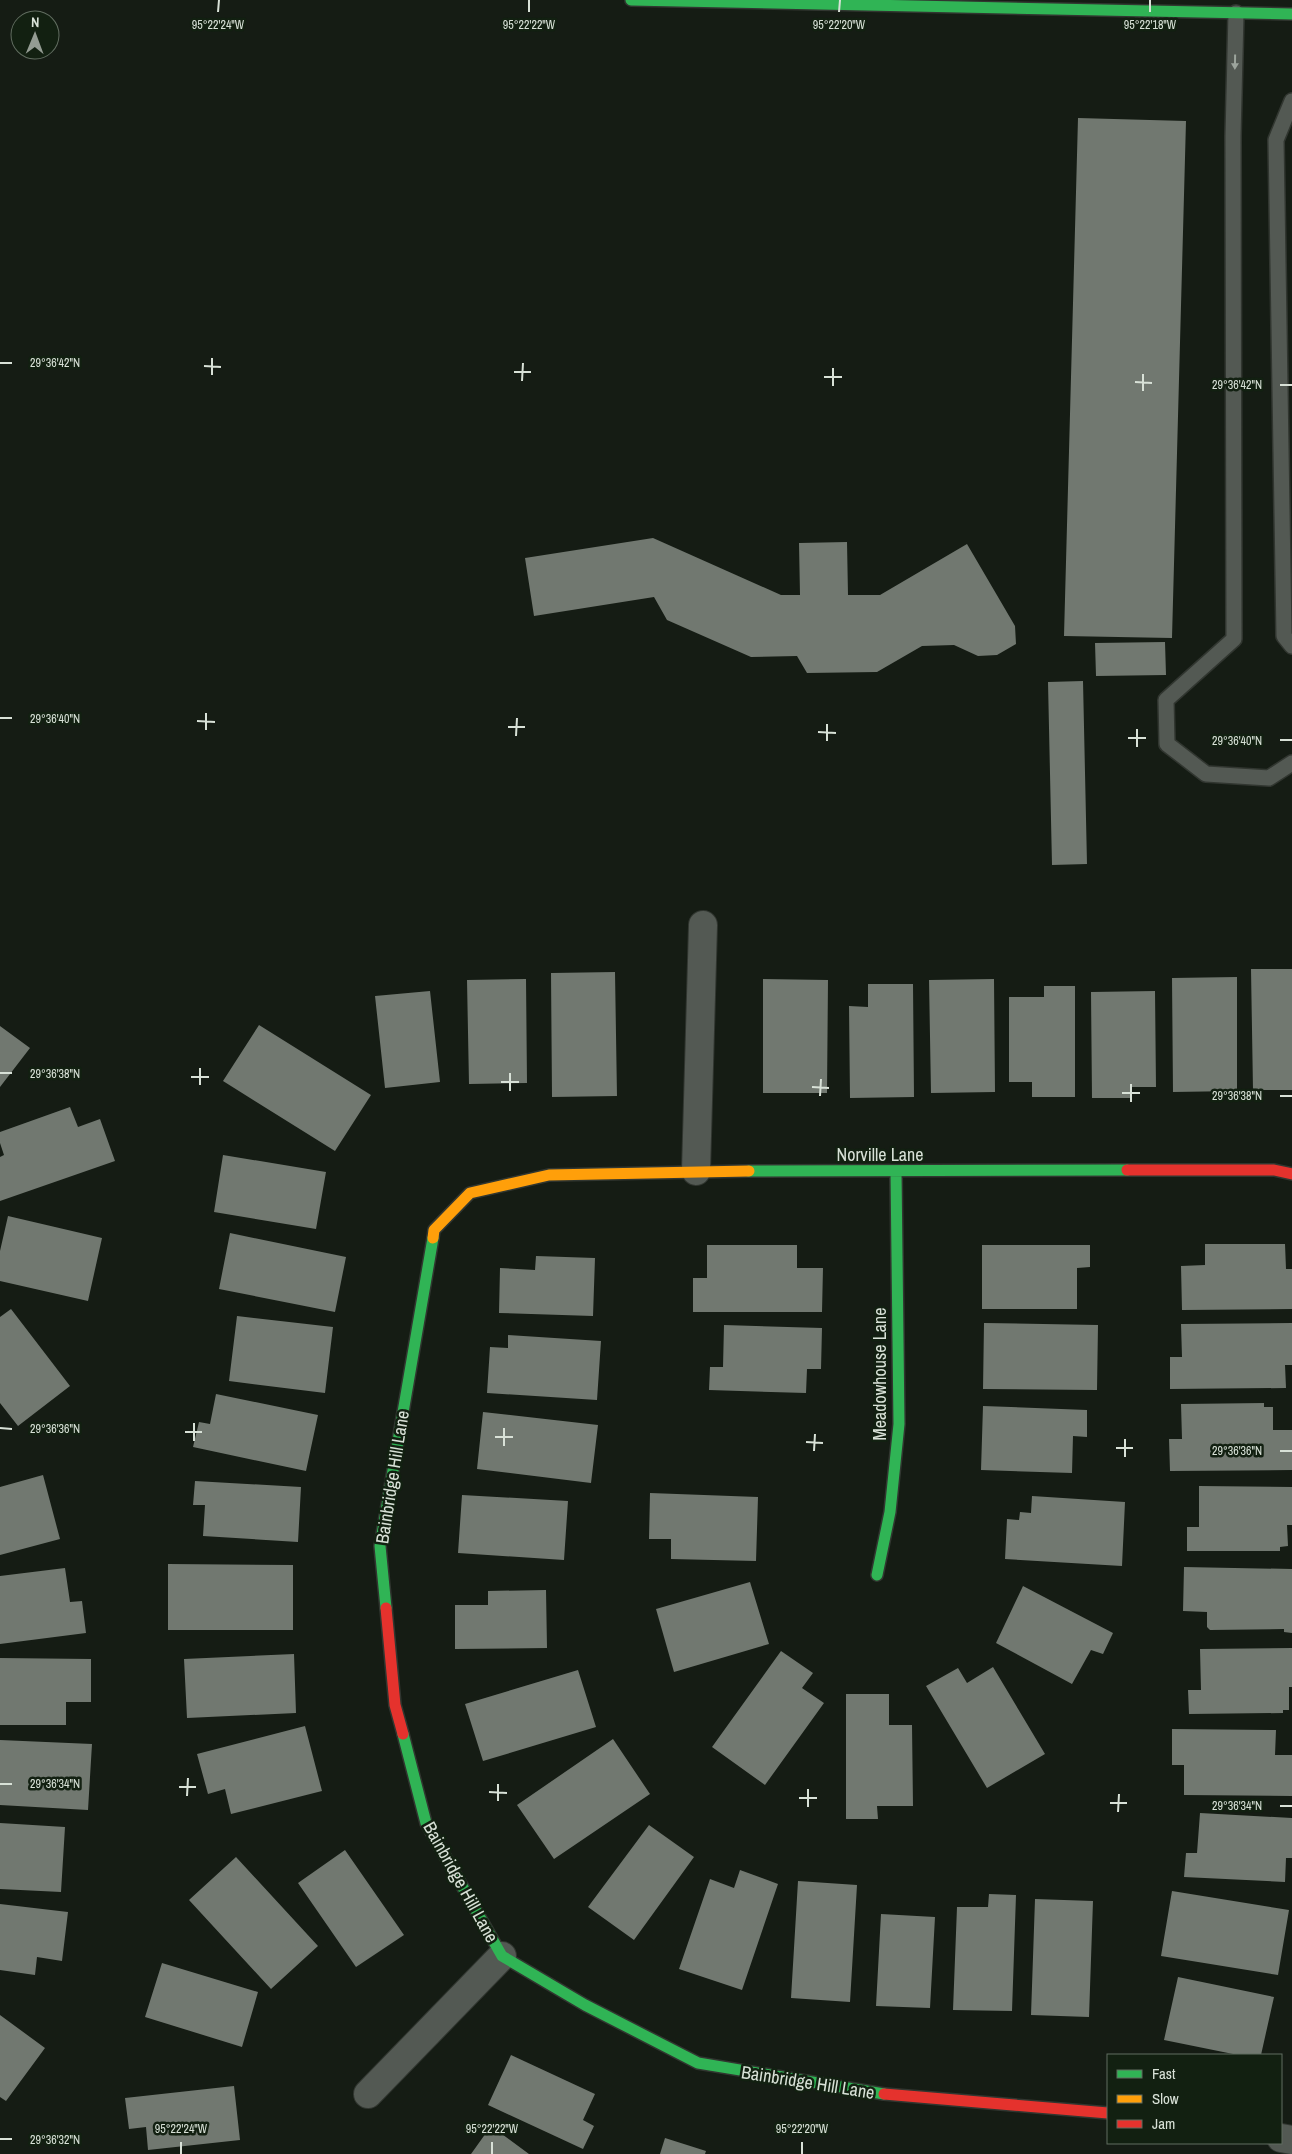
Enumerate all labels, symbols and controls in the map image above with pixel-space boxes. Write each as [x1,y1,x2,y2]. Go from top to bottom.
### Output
north arrow [10,10,60,60]
text: N [31,13,40,31]
text: 95°22'24"W [192,17,245,33]
text: 95°22'22"W [503,17,556,33]
text: 95°22'20"W [813,17,866,33]
text: 95°22'18"W [1124,17,1177,33]
one-way arrow [1231,54,1239,70]
text: 29°36'42"N [30,355,80,371]
text: 29°36'42"N [1212,377,1262,393]
text: 29°36'40"N [30,711,80,727]
text: 29°36'40"N [1212,733,1262,749]
text: 29°36'38"N [30,1066,80,1082]
text: 29°36'38"N [1212,1088,1262,1104]
street label: Norville Lane [837,1142,923,1167]
street label: Meadowhouse Lane [867,1308,892,1440]
street label: Bainbridge Hill Lane [369,1409,415,1545]
text: 29°36'36"N [30,1421,80,1437]
text: 29°36'36"N [1212,1443,1262,1459]
text: 29°36'34"N [30,1776,80,1792]
text: 29°36'34"N [1212,1798,1262,1814]
street label: Bainbridge Hill Lane [417,1817,505,1947]
legend [1107,2054,1282,2144]
street label: Bainbridge Hill Lane [740,2059,876,2105]
text: Fast [1152,2063,1176,2084]
text: Slow [1152,2088,1179,2109]
text: Jam [1152,2113,1175,2134]
text: 95°22'24"W [155,2121,208,2137]
text: 95°22'22"W [466,2121,519,2137]
text: 95°22'20"W [776,2121,829,2137]
text: 29°36'32"N [30,2132,80,2148]

